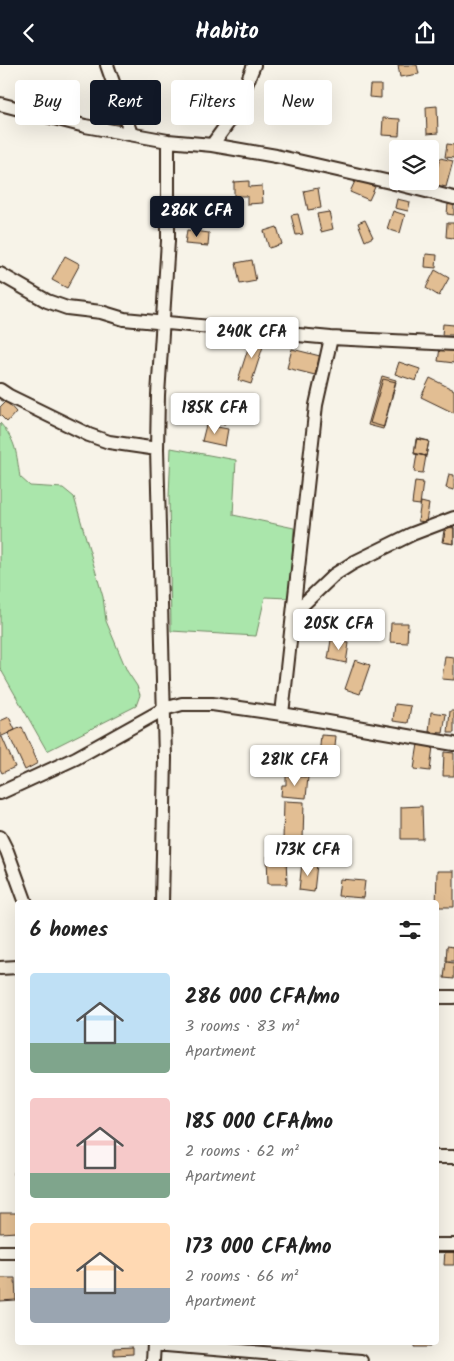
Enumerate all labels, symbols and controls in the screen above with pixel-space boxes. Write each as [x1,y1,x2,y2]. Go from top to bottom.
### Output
text: Habito [195,15,259,50]
icon: back [15,19,43,47]
icon: share [411,19,439,47]
chip: Buy [15,80,80,125]
chip: Rent [90,80,161,125]
chip: Filters [171,80,254,125]
chip: New [264,80,332,125]
map controls [389,140,439,190]
button: layers [389,140,439,190]
pin: 286K CFA [145,195,249,238]
text: 286K CFA [161,199,233,224]
pin: 240K CFA [200,317,304,359]
text: 240K CFA [217,320,287,345]
pin: 185K CFA [163,393,267,435]
text: 185K CFA [182,396,248,421]
pin: 205K CFA [287,609,391,651]
text: 205K CFA [304,612,374,637]
pin: 281K CFA [243,745,347,787]
text: 281K CFA [261,748,329,773]
pin: 173K CFA [256,835,360,877]
text: 173K CFA [275,838,341,863]
text: 6 homes [30,914,108,947]
icon: filters [396,916,424,944]
text: 286 000 CFA/mo [185,981,340,1014]
icon: home [70,993,130,1053]
text: 3 rooms · 83 m² [185,1014,299,1039]
text: Apartment [185,1039,256,1064]
text: 185 000 CFA/mo [185,1106,333,1139]
icon: home [70,1118,130,1178]
text: 2 rooms · 62 m² [185,1139,299,1164]
text: Apartment [185,1164,256,1189]
text: 173 000 CFA/mo [185,1231,332,1264]
icon: home [70,1243,130,1303]
text: 2 rooms · 66 m² [185,1264,299,1289]
text: Apartment [185,1289,256,1314]

